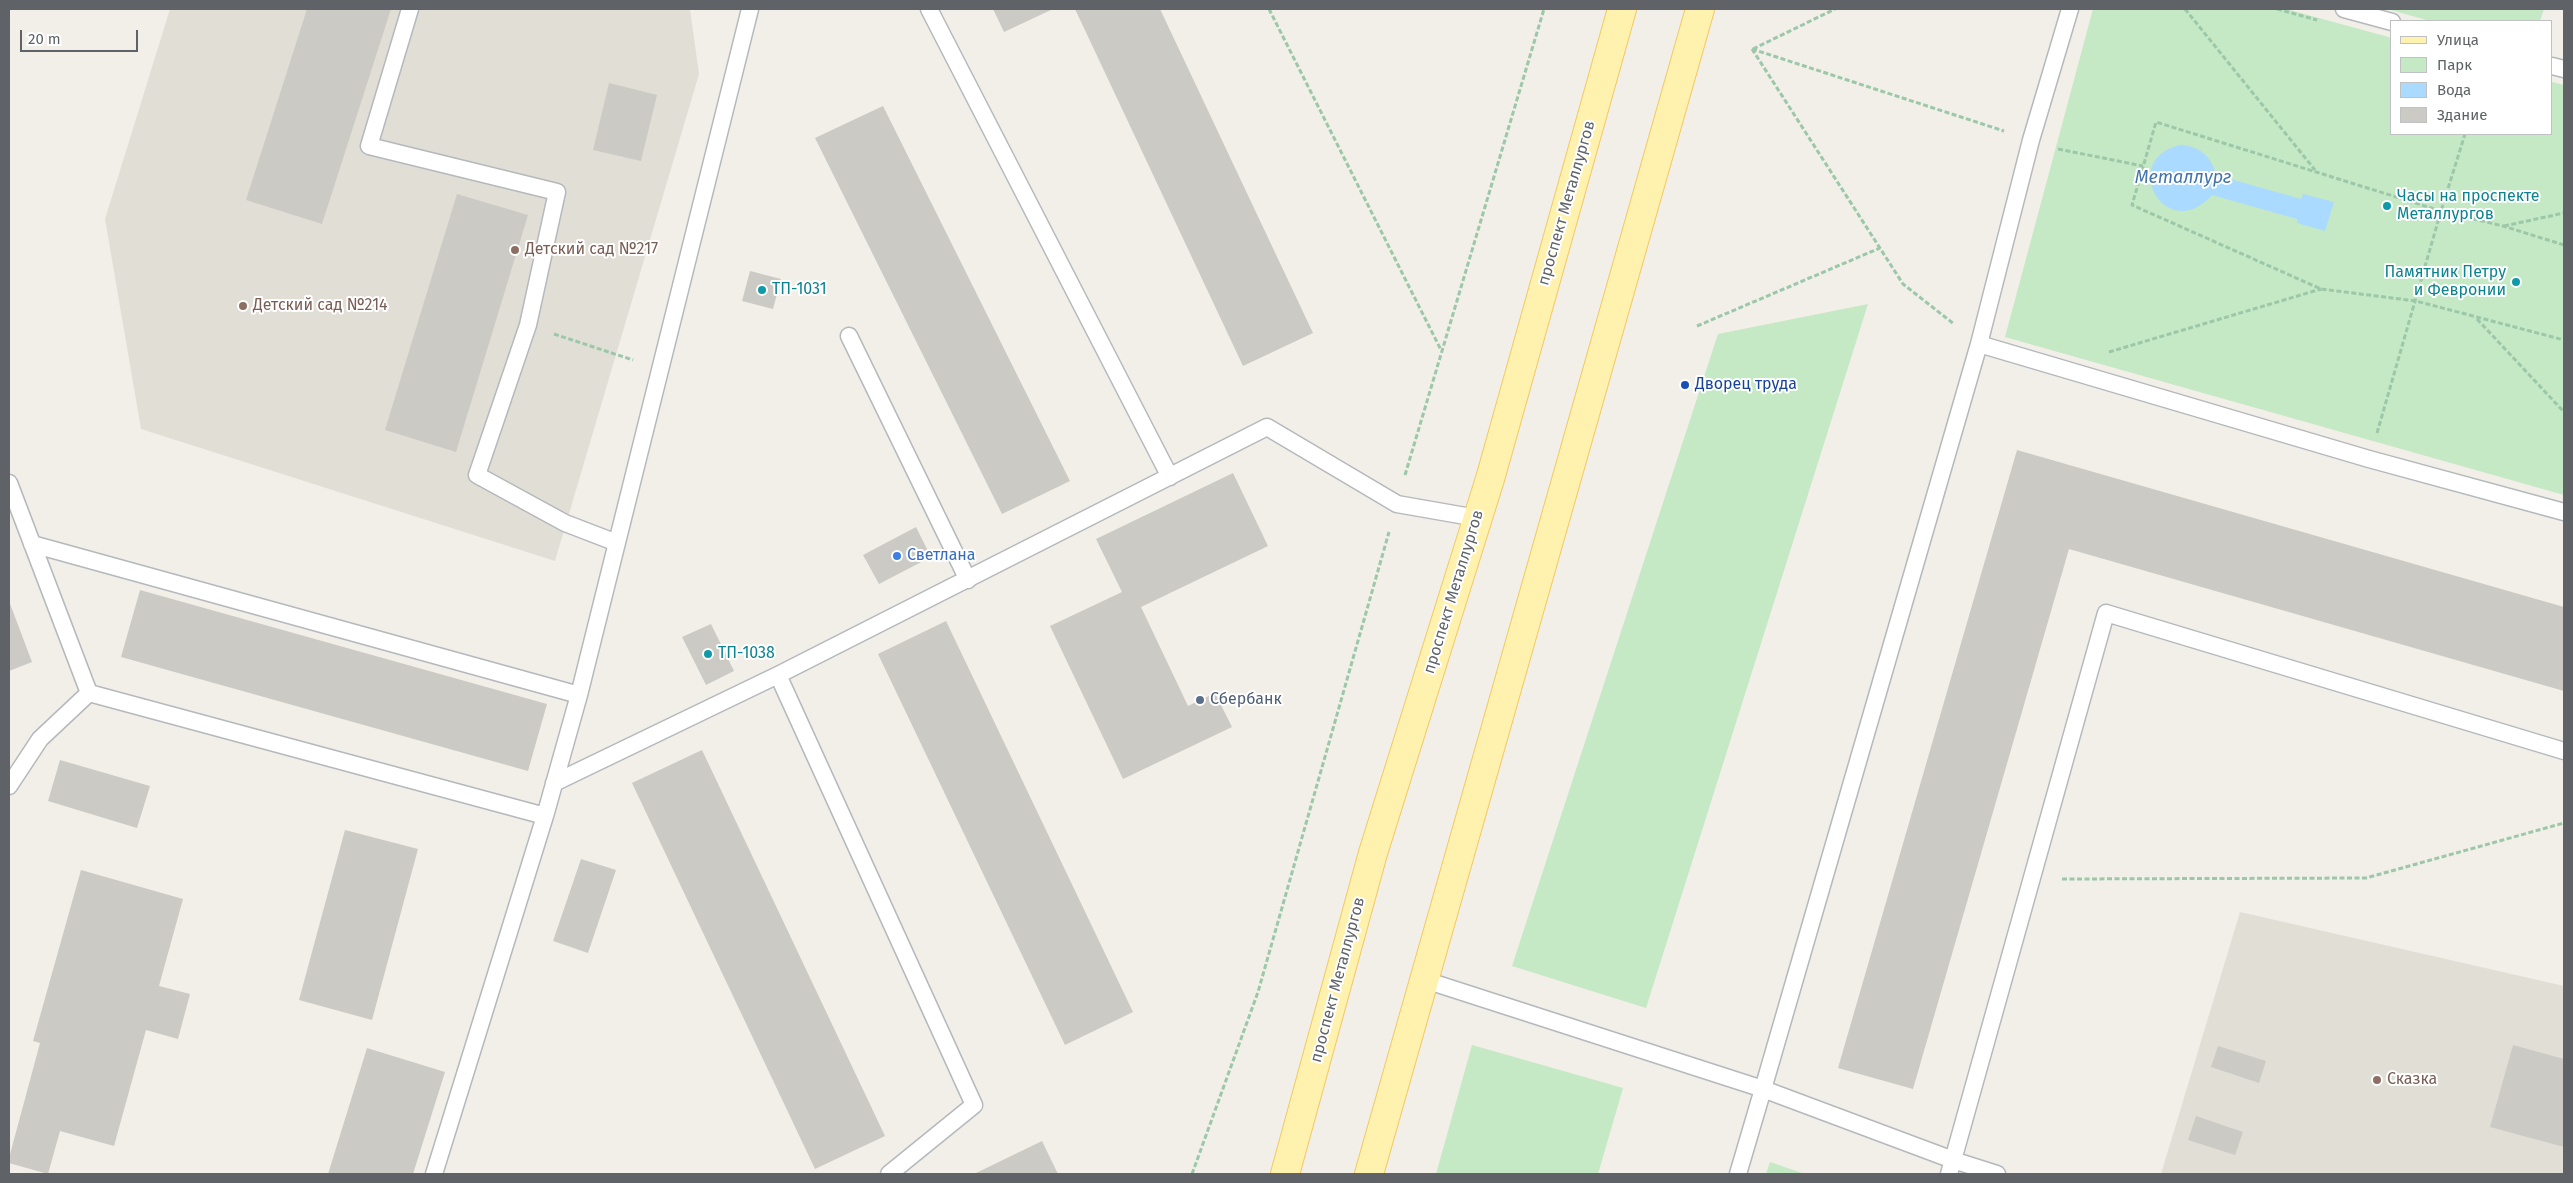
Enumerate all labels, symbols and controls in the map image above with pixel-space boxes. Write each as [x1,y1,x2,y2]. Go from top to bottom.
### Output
scale bar [22,20,140,52]
legend [2390,20,2553,135]
text: 20 m [28,30,61,48]
text: Улица [2437,31,2479,49]
text: Парк [2437,56,2472,74]
text: Вода [2437,81,2471,99]
text: Здание [2437,106,2487,124]
street label: проспект Металлургов [1534,118,1600,288]
water label: Металлург [2135,167,2231,189]
place label: Часы на проспекте Металлургов [2397,187,2539,225]
marker: Часы на проспекте Металлургов [2381,200,2393,212]
place label: Детский сад №217 [525,240,658,260]
marker: Детский сад №217 [509,244,521,256]
place label: Памятник Петру и Февронии [2384,263,2506,301]
marker: Памятник Петру и Февронии [2510,276,2522,288]
place label: ТП-1031 [772,280,827,300]
marker: ТП-1031 [756,284,768,296]
place label: Детский сад №214 [253,296,388,316]
marker: Детский сад №214 [237,300,249,312]
place label: Дворец труда [1695,375,1797,395]
marker: Дворец труда [1679,379,1691,391]
street label: проспект Металлургов [1420,508,1488,676]
place label: Светлана [907,546,976,566]
marker: Светлана [891,550,903,562]
place label: ТП-1038 [718,644,775,664]
marker: ТП-1038 [702,648,714,660]
place label: Сбербанк [1210,690,1282,710]
marker: Сбербанк [1194,694,1206,706]
street label: проспект Металлургов [1307,895,1369,1065]
place label: Сказка [2387,1070,2437,1090]
marker: Сказка [2371,1074,2383,1086]

